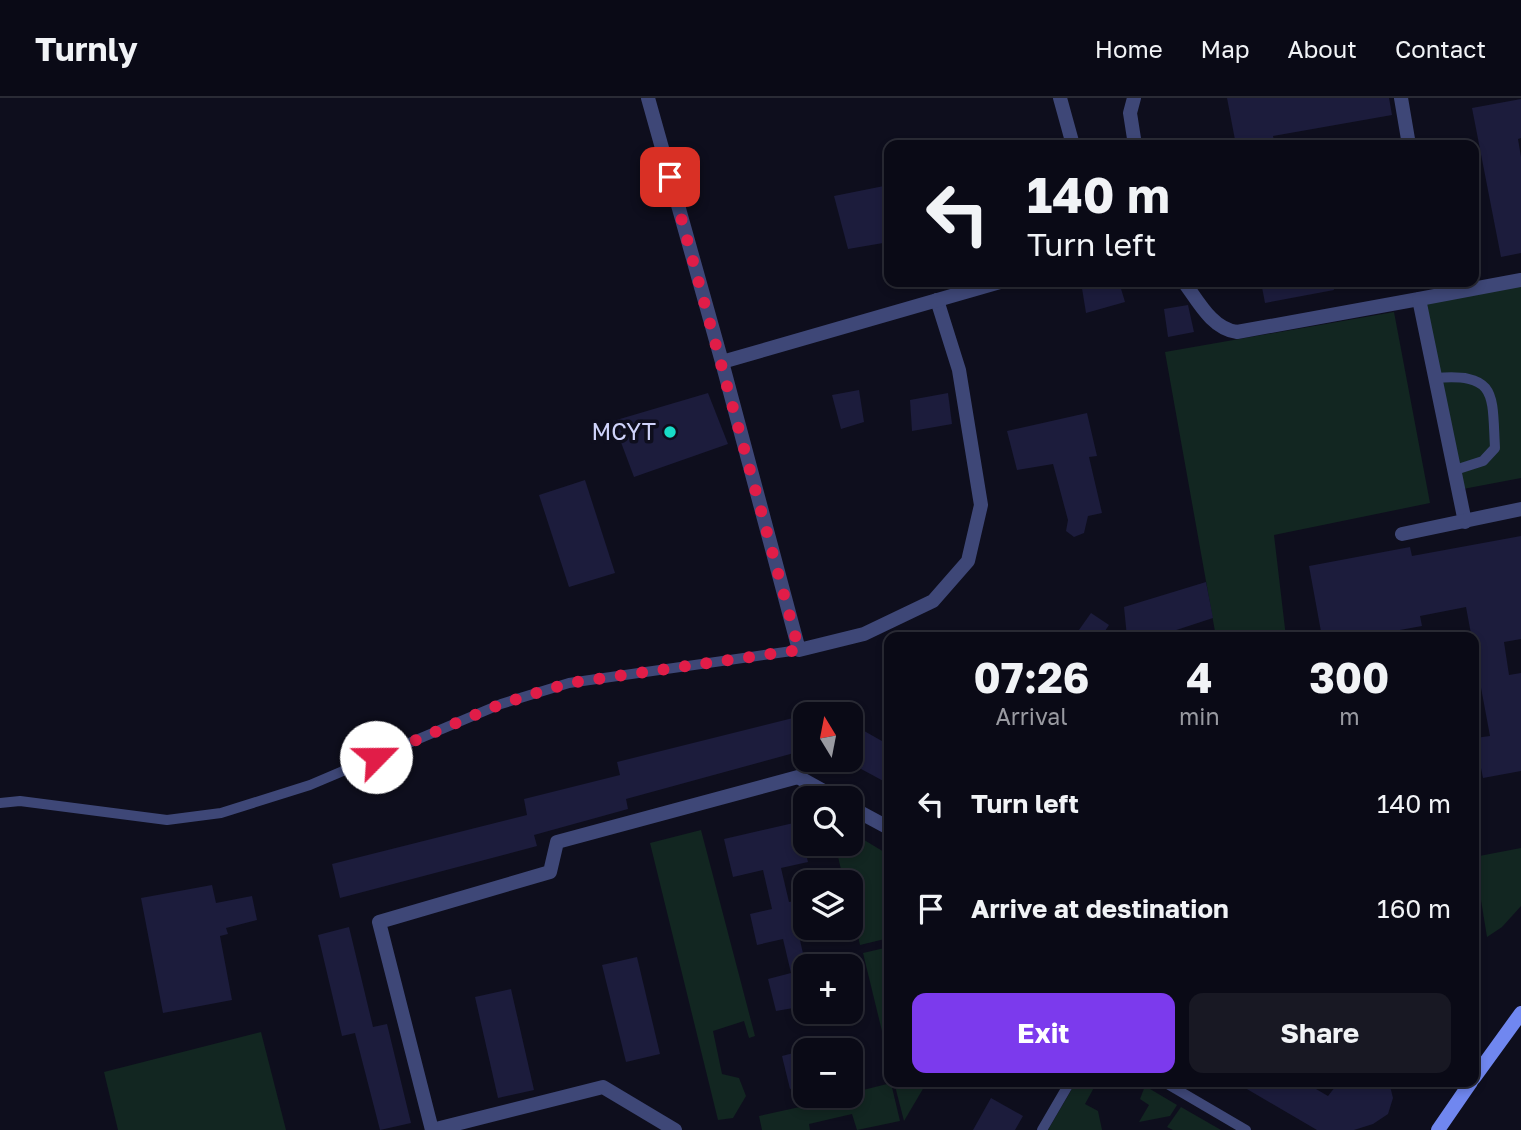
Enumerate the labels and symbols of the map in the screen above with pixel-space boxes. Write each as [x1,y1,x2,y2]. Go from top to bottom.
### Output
pin [640,147,700,207]
place label: МСҮТ [592,417,656,445]
marker: МСҮТ [662,424,678,440]
north arrow [793,702,863,772]
position arrow [339,720,413,794]

